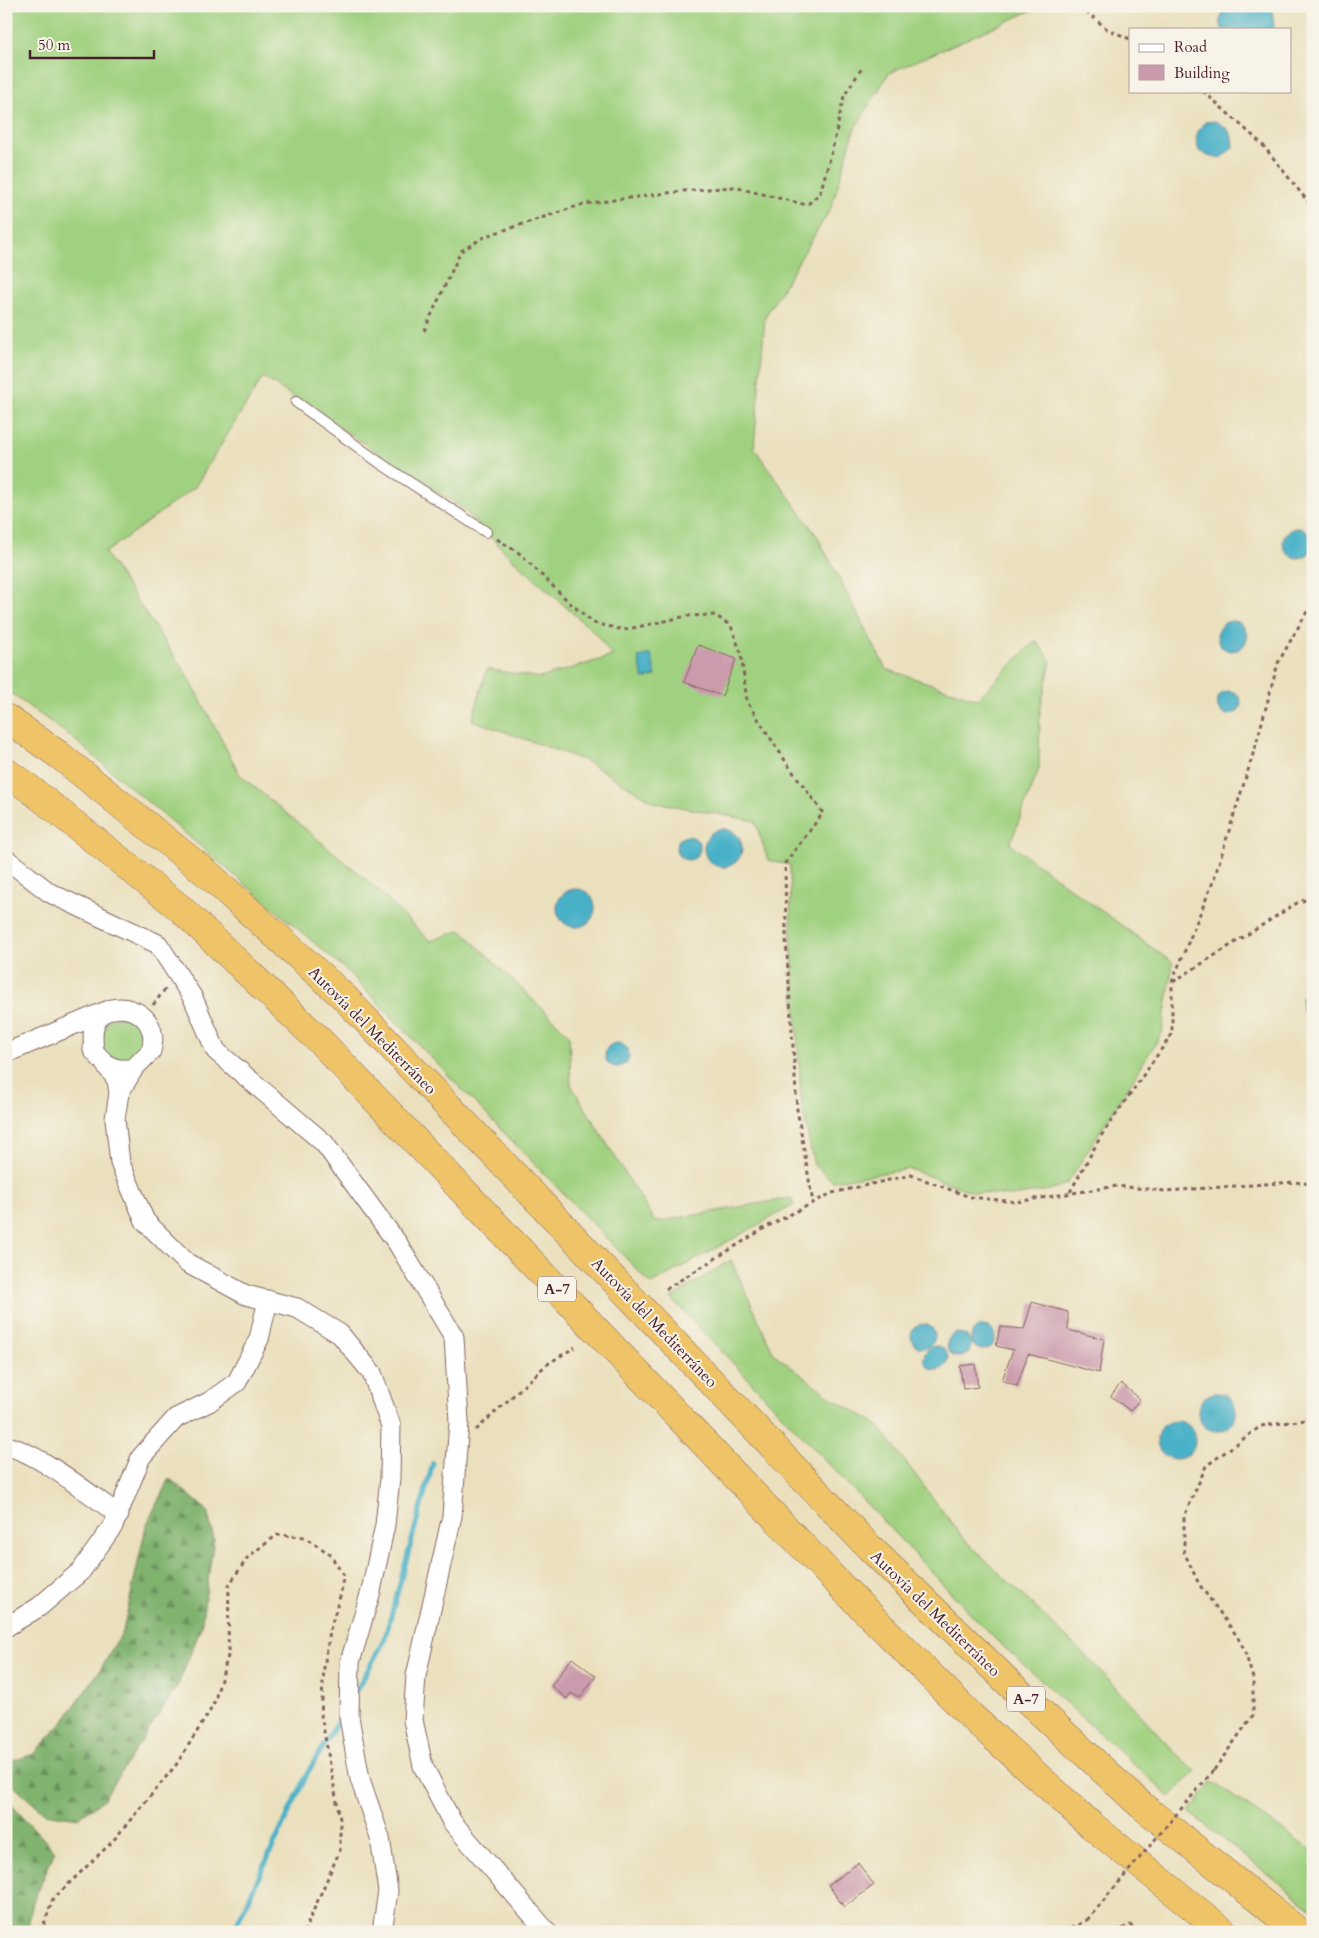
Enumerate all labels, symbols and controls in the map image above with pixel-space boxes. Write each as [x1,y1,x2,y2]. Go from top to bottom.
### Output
scale bar [30,28,154,60]
legend [1129,28,1292,92]
text: 50 m [38,35,70,55]
text: Road [1174,37,1207,57]
text: Building [1174,63,1230,83]
street label: Autovía del Mediterráneo [303,962,442,1100]
street label: Autovía del Mediterráneo [586,1253,723,1393]
road number: A-7 [538,1276,576,1302]
street label: Autovía del Mediterráneo [865,1546,1005,1682]
road number: A-7 [1007,1686,1045,1712]

